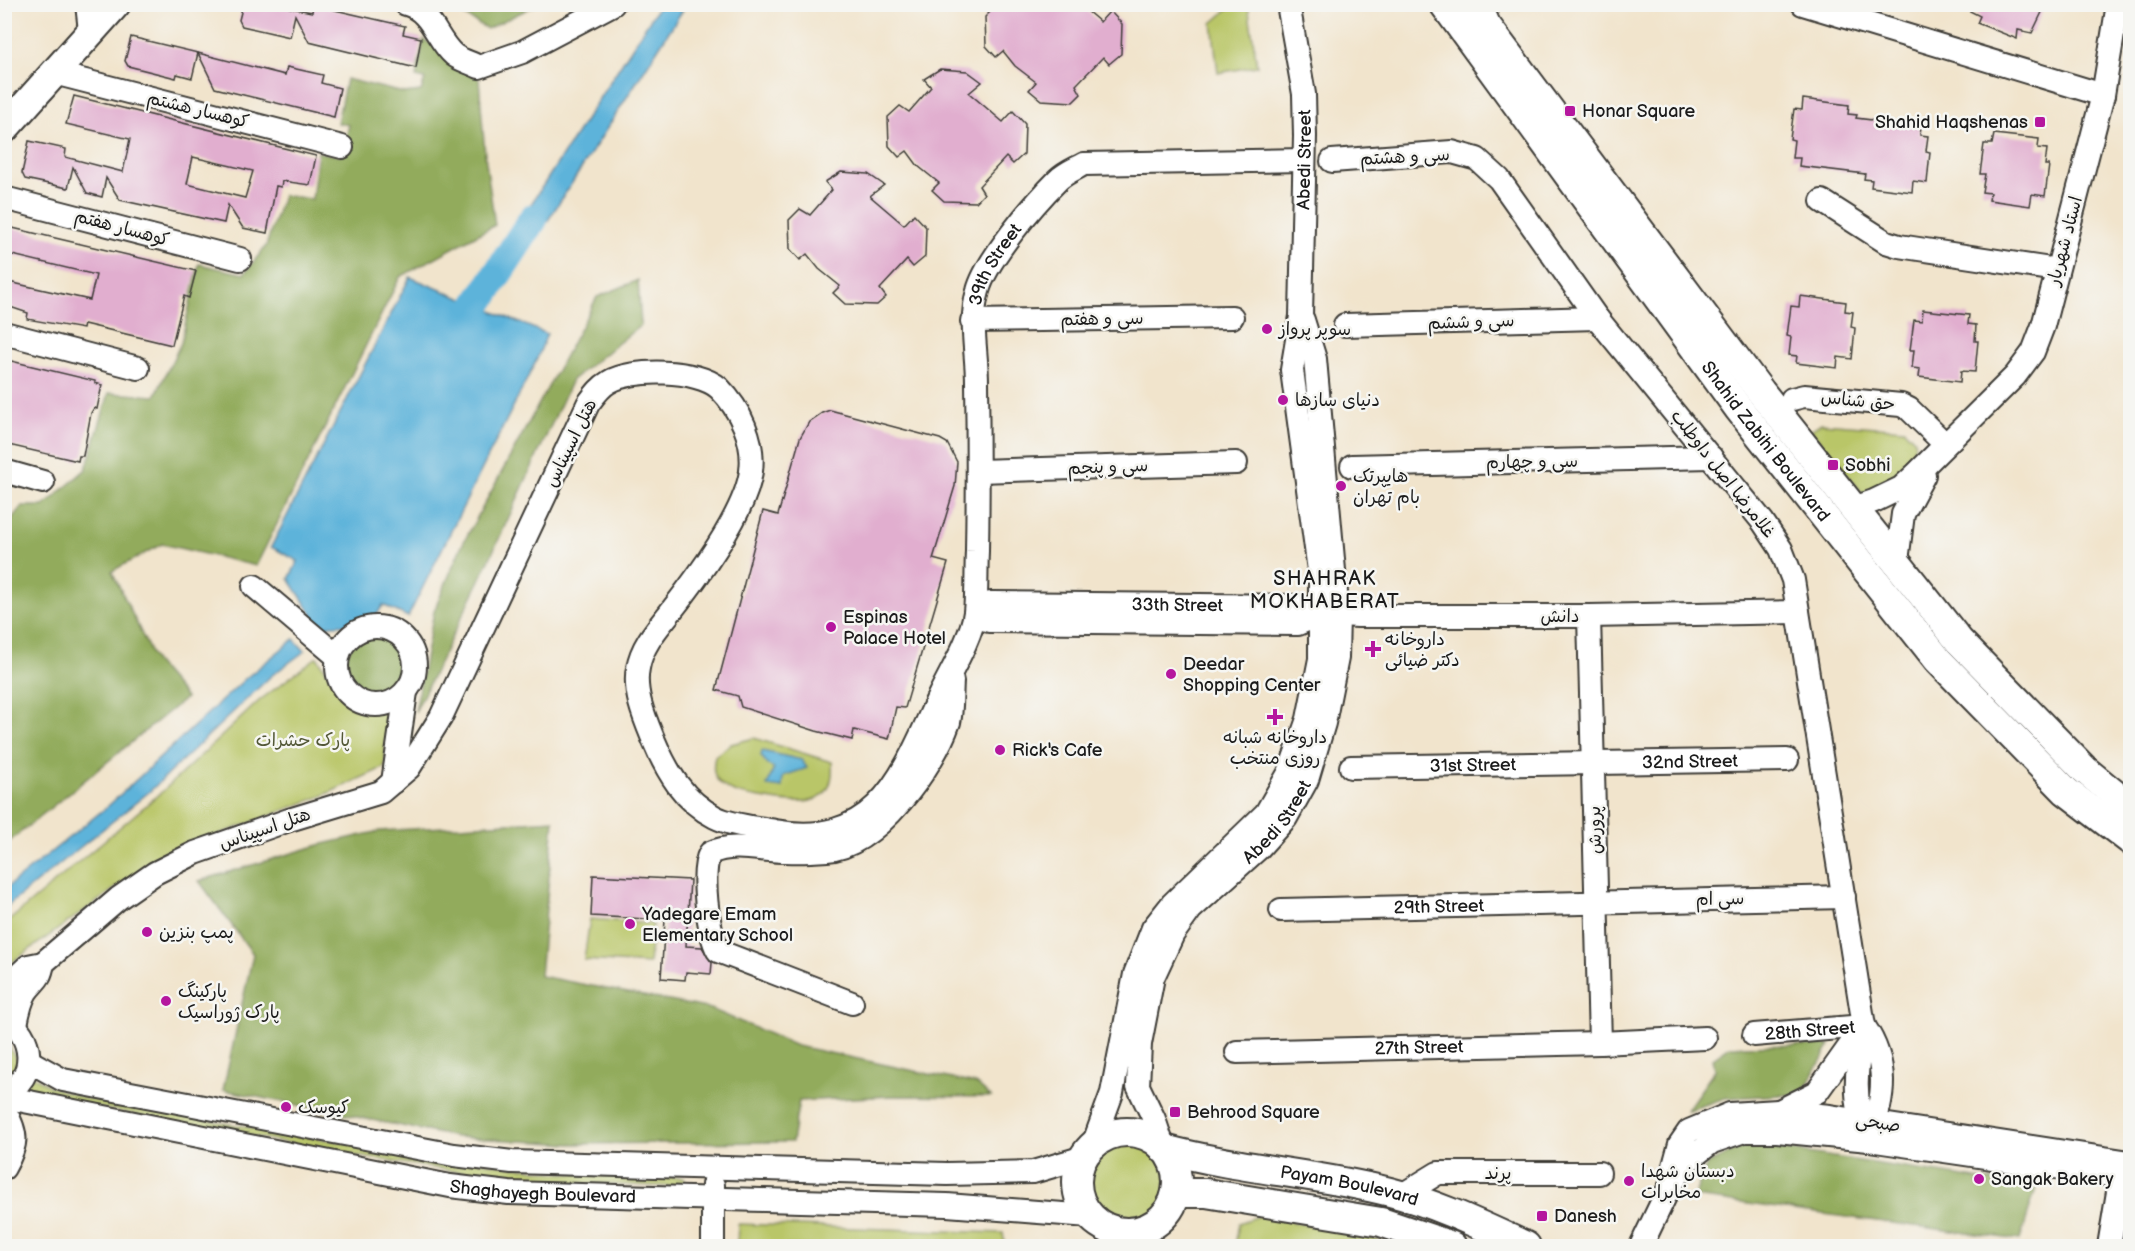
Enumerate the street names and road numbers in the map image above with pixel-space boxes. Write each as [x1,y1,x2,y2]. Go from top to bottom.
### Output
street label: کوهسار هشتم [144,87,251,136]
street label: Abedi Street [1293,109,1316,210]
street label: سی و هشتم [1360,144,1451,173]
street label: استاد شهریار [2043,194,2087,290]
street label: کوهسار هفتم [72,205,172,254]
street label: 39th Street [965,219,1026,307]
street label: سی و هفتم [1060,308,1144,333]
street label: سی و ششم [1427,310,1515,337]
street label: Shahid Zabihi Boulevard [1697,357,1835,526]
street label: حق شناس [1820,387,1896,415]
street label: هتل اسپیناس [541,396,602,491]
street label: غلامرضا اصل داوطلب [1666,406,1780,542]
street label: سی و چهارم [1486,451,1578,476]
street label: سی و پنجم [1067,455,1149,482]
street label: 33th Street [1131,594,1224,616]
street label: دانش [1540,606,1580,627]
street label: 32nd Street [1642,750,1739,773]
street label: 31st Street [1430,754,1517,776]
street label: Abedi Street [1238,776,1316,868]
street label: هتل اسپیناس [217,804,314,855]
street label: پرورش [1584,806,1607,854]
street label: سی ام [1695,888,1745,913]
street label: 29th Street [1393,895,1485,918]
street label: 28th Street [1764,1016,1856,1045]
street label: 27th Street [1374,1036,1464,1059]
street label: صبحی [1854,1109,1902,1137]
street label: Payam Boulevard [1279,1161,1421,1210]
street label: پرند [1484,1163,1512,1185]
street label: Shaghayegh Boulevard [449,1176,636,1207]

